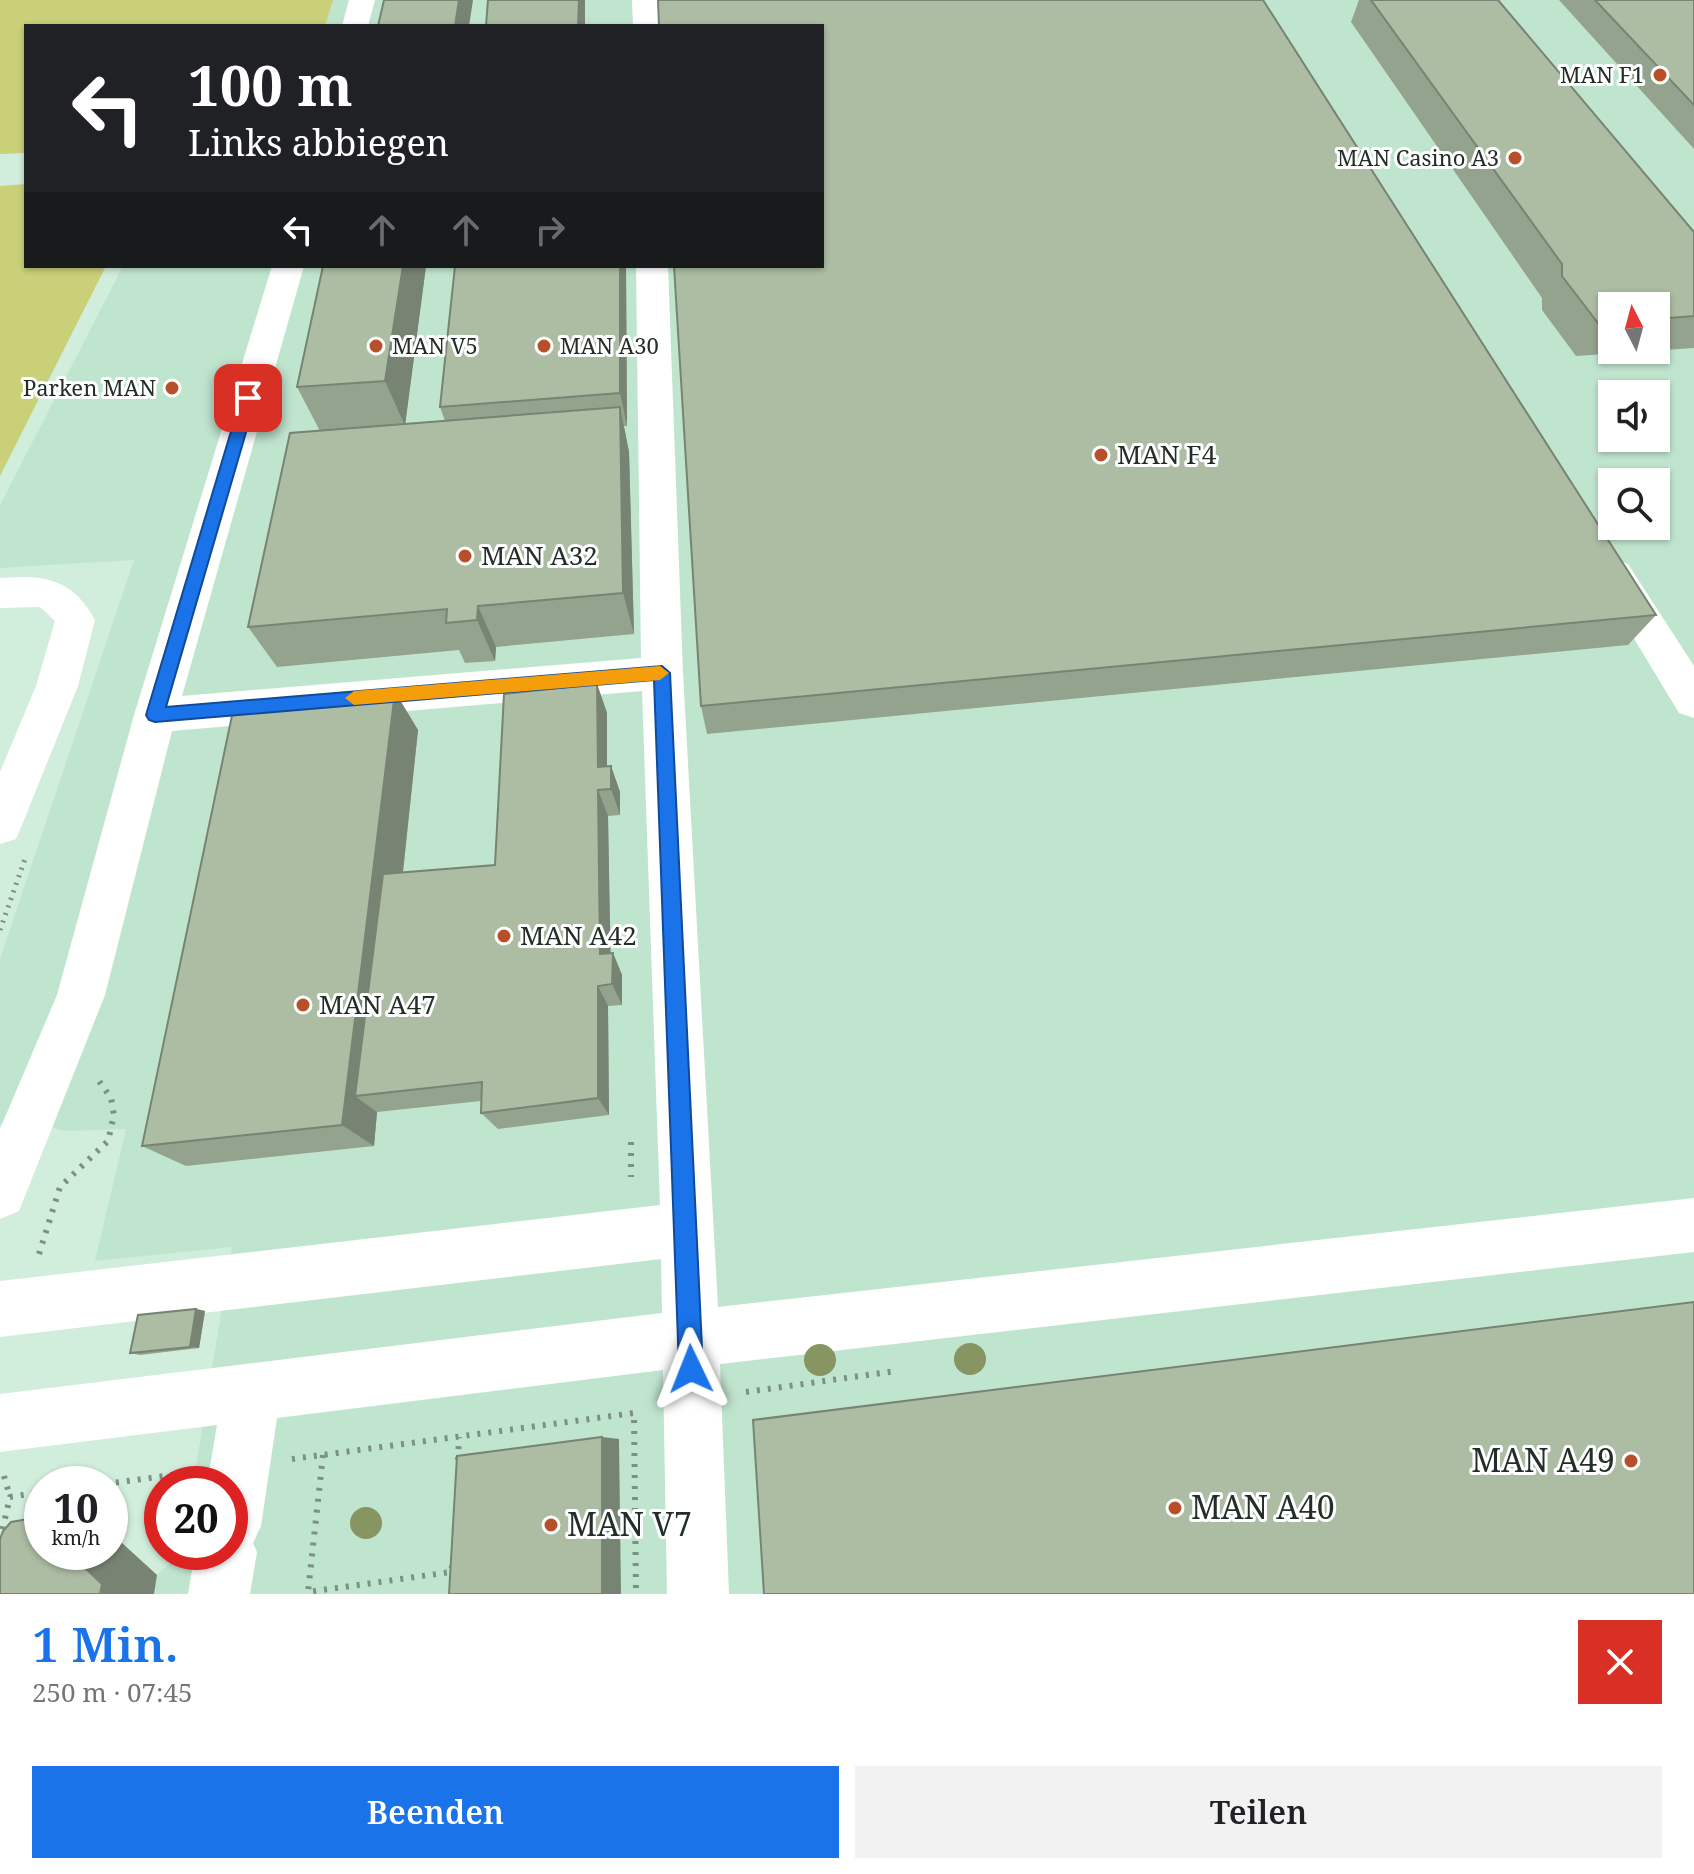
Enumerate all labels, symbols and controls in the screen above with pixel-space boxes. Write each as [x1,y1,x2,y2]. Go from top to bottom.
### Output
text: 100 m [188,46,353,122]
icon: left [56,56,160,160]
place label: MAN F1 [1560,59,1644,89]
marker: MAN F1 [1651,66,1669,84]
text: Links abbiegen [188,118,449,167]
place label: MAN Casino A3 [1337,142,1499,172]
marker: MAN Casino A3 [1506,149,1524,167]
icon: left [276,208,320,252]
icon: ahead [360,208,404,252]
icon: ahead [444,208,488,252]
icon: right [528,208,572,252]
north arrow [1598,292,1670,364]
map controls [1598,292,1670,540]
place label: MAN V5 [392,330,478,360]
place label: MAN A30 [560,330,659,360]
marker: MAN V5 [367,337,385,355]
marker: MAN A30 [535,337,553,355]
pin [214,364,282,432]
place label: Parken MAN [23,372,156,402]
icon: arrive [226,376,270,420]
marker: Parken MAN [163,379,181,397]
button: sound [1598,380,1670,452]
place label: MAN F4 [1117,436,1217,472]
marker: MAN F4 [1092,446,1110,464]
button: search [1598,468,1670,540]
place label: MAN A32 [481,537,598,573]
marker: MAN A32 [456,547,474,565]
place label: MAN A42 [520,917,637,953]
marker: MAN A42 [495,927,513,945]
place label: MAN A47 [319,986,436,1022]
marker: MAN A47 [294,996,312,1014]
position arrow [649,1327,733,1411]
place label: MAN A49 [1471,1438,1615,1481]
marker: MAN A49 [1622,1452,1640,1470]
speed limit sign: 20 [144,1466,248,1570]
text: 10 [53,1480,99,1535]
place label: MAN A40 [1191,1485,1335,1528]
marker: MAN A40 [1166,1499,1184,1517]
place label: MAN V7 [567,1502,692,1545]
marker: MAN V7 [542,1516,560,1534]
text: km/h [51,1524,101,1551]
text: 1 Min. [32,1611,178,1676]
button: close [1578,1620,1662,1704]
text: 250 m · 07:45 [32,1674,193,1710]
button: Beenden [32,1766,839,1858]
button: Teilen [855,1766,1662,1858]

